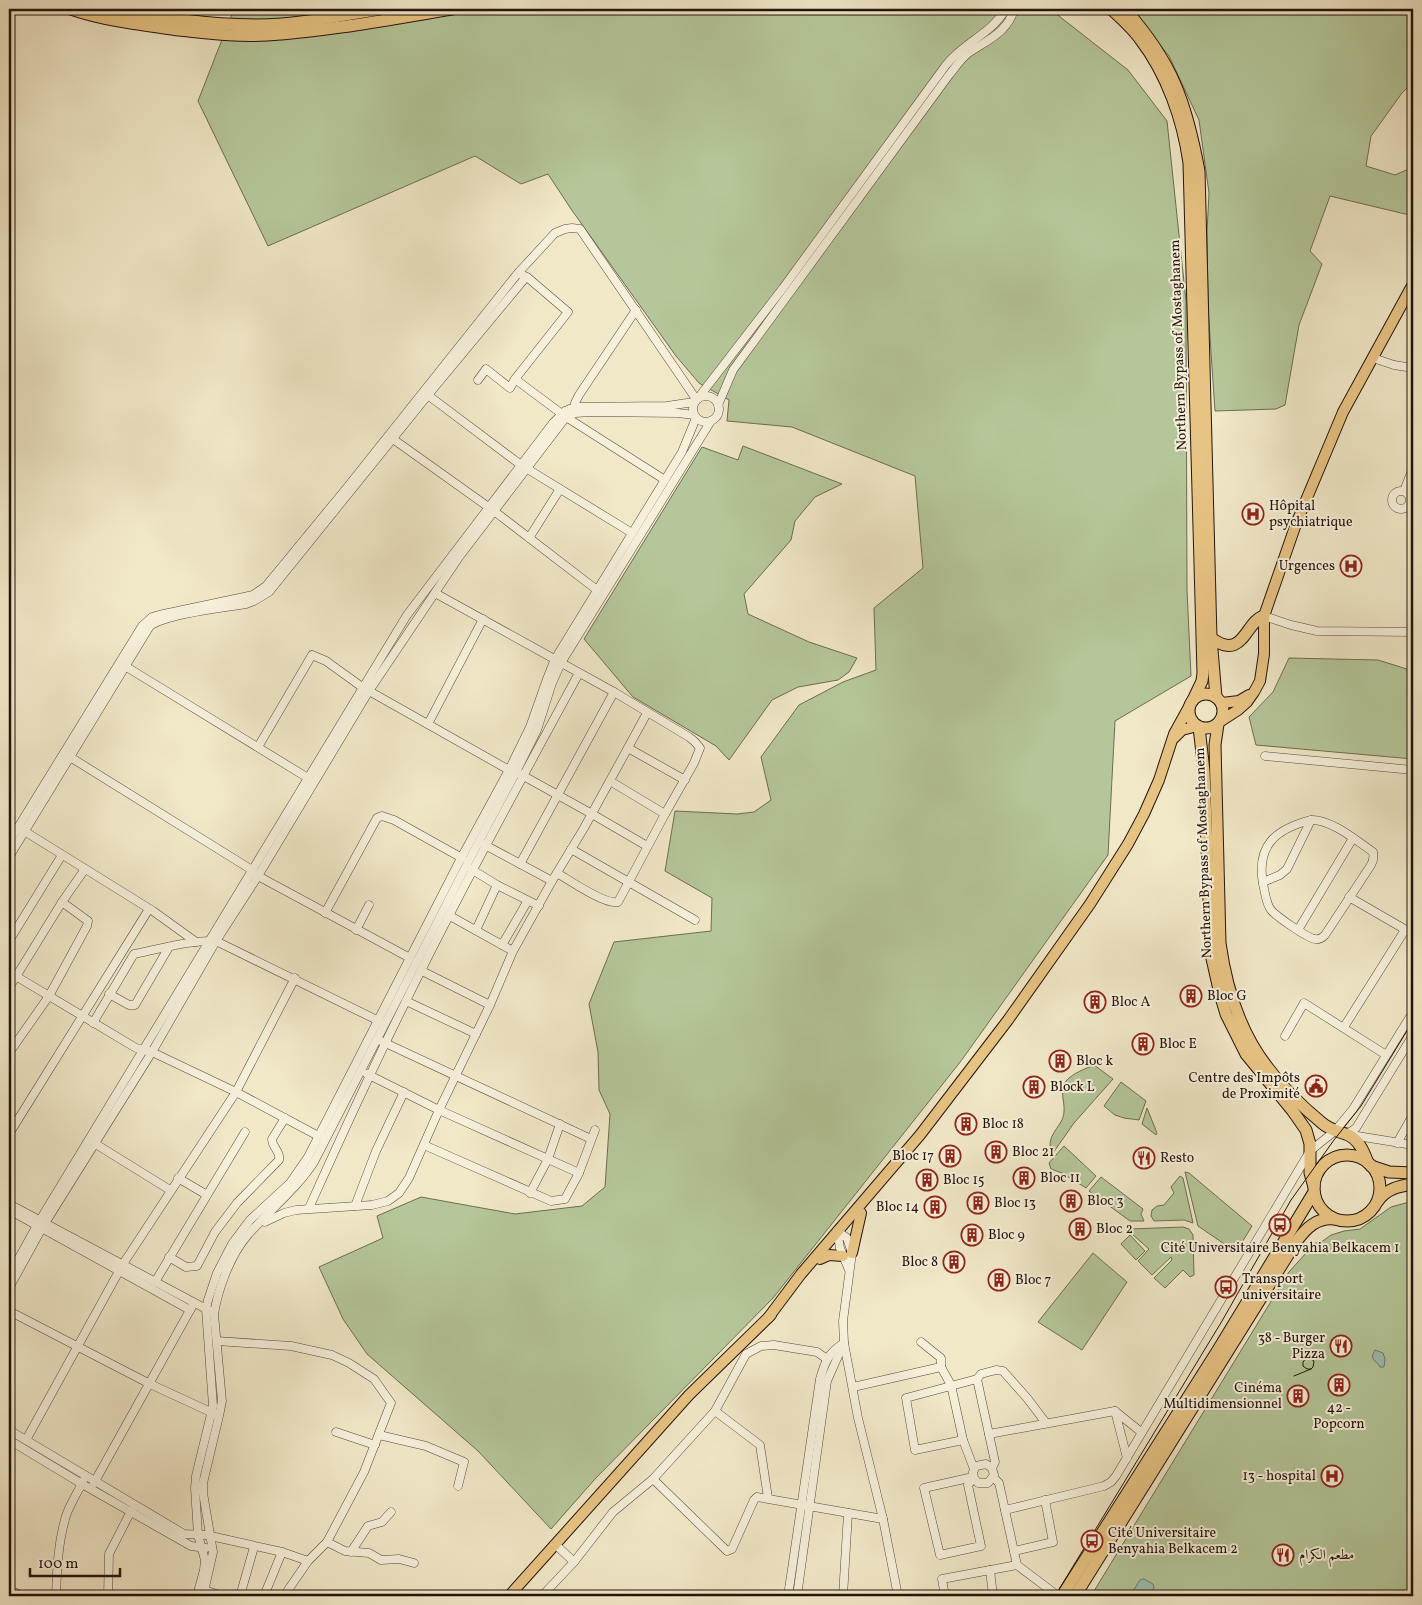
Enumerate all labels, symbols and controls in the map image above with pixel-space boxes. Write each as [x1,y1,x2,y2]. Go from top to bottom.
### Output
street label: Northern Bypass of Mostaghanem [1166,239,1192,451]
place label: Hôpital psychiatrique [1269,497,1353,532]
hospital icon: Hôpital psychiatrique [1241,502,1265,526]
hospital icon: Urgences [1339,554,1363,578]
place label: Urgences [1279,557,1335,576]
street label: Northern Bypass of Mostaghanem [1191,747,1217,959]
building icon: Bloc G [1179,984,1203,1008]
place label: Bloc G [1207,987,1247,1006]
building icon: Bloc A [1083,990,1107,1014]
place label: Bloc A [1111,993,1150,1012]
building icon: Bloc E [1131,1032,1155,1056]
place label: Bloc E [1159,1035,1197,1054]
building icon: Bloc k [1048,1049,1072,1073]
place label: Bloc k [1076,1052,1113,1071]
place label: Centre des Impôts de Proximité [1189,1069,1300,1104]
public building icon: Centre des Impôts de Proximité [1304,1074,1328,1098]
building icon: Block L [1022,1075,1046,1099]
place label: Block L [1050,1078,1095,1097]
building icon: Bloc 18 [954,1112,978,1136]
place label: Bloc 18 [982,1115,1024,1134]
building icon: Bloc 21 [984,1140,1008,1164]
place label: Bloc 21 [1012,1143,1054,1162]
building icon: Bloc 17 [938,1144,962,1168]
restaurant icon: Resto [1132,1146,1156,1170]
place label: Bloc 17 [892,1147,934,1166]
place label: Resto [1160,1149,1194,1168]
building icon: Bloc 11 [1012,1166,1036,1190]
building icon: Bloc 15 [915,1168,939,1192]
place label: Bloc 11 [1040,1169,1080,1188]
place label: Bloc 15 [943,1171,985,1190]
building icon: Bloc 3 [1059,1189,1083,1213]
building icon: Bloc 13 [966,1191,990,1215]
place label: Bloc 3 [1087,1192,1124,1211]
place label: Bloc 13 [994,1194,1036,1213]
building icon: Bloc 14 [923,1195,947,1219]
place label: Bloc 14 [876,1198,919,1217]
bus stop icon: Cité Universitaire Benyahia Belkacem 1 [1268,1213,1292,1237]
building icon: Bloc 2 [1068,1217,1092,1241]
place label: Bloc 2 [1096,1220,1133,1239]
building icon: Bloc 9 [960,1223,984,1247]
place label: Bloc 9 [988,1226,1025,1245]
place label: Cité Universitaire Benyahia Belkacem 1 [1161,1239,1399,1258]
building icon: Bloc 8 [942,1250,966,1274]
place label: Bloc 8 [901,1253,938,1272]
building icon: Bloc 7 [987,1268,1011,1292]
place label: Transport universitaire [1242,1270,1321,1305]
place label: Bloc 7 [1015,1271,1051,1290]
bus stop icon: Transport universitaire [1214,1275,1238,1299]
place label: 38 - Burger Pizza [1258,1329,1325,1364]
restaurant icon: 38 - Burger Pizza [1329,1334,1353,1358]
building icon: 42 - Popcorn [1327,1373,1351,1397]
place label: Cinéma Multidimensionnel [1163,1379,1282,1414]
building icon: Cinéma Multidimensionnel [1286,1384,1310,1408]
place label: 42 - Popcorn [1313,1399,1365,1434]
hospital icon: 13 - hospital [1320,1464,1344,1488]
place label: 13 - hospital [1242,1467,1316,1486]
place label: Cité Universitaire Benyahia Belkacem 2 [1108,1524,1238,1559]
bus stop icon: Cité Universitaire Benyahia Belkacem 2 [1080,1529,1104,1553]
restaurant icon: مطعم الكرام [1271,1543,1295,1567]
scale bar [30,1545,120,1577]
place label: مطعم الكرام [1299,1546,1354,1568]
text: 100 m [38,1554,78,1575]

